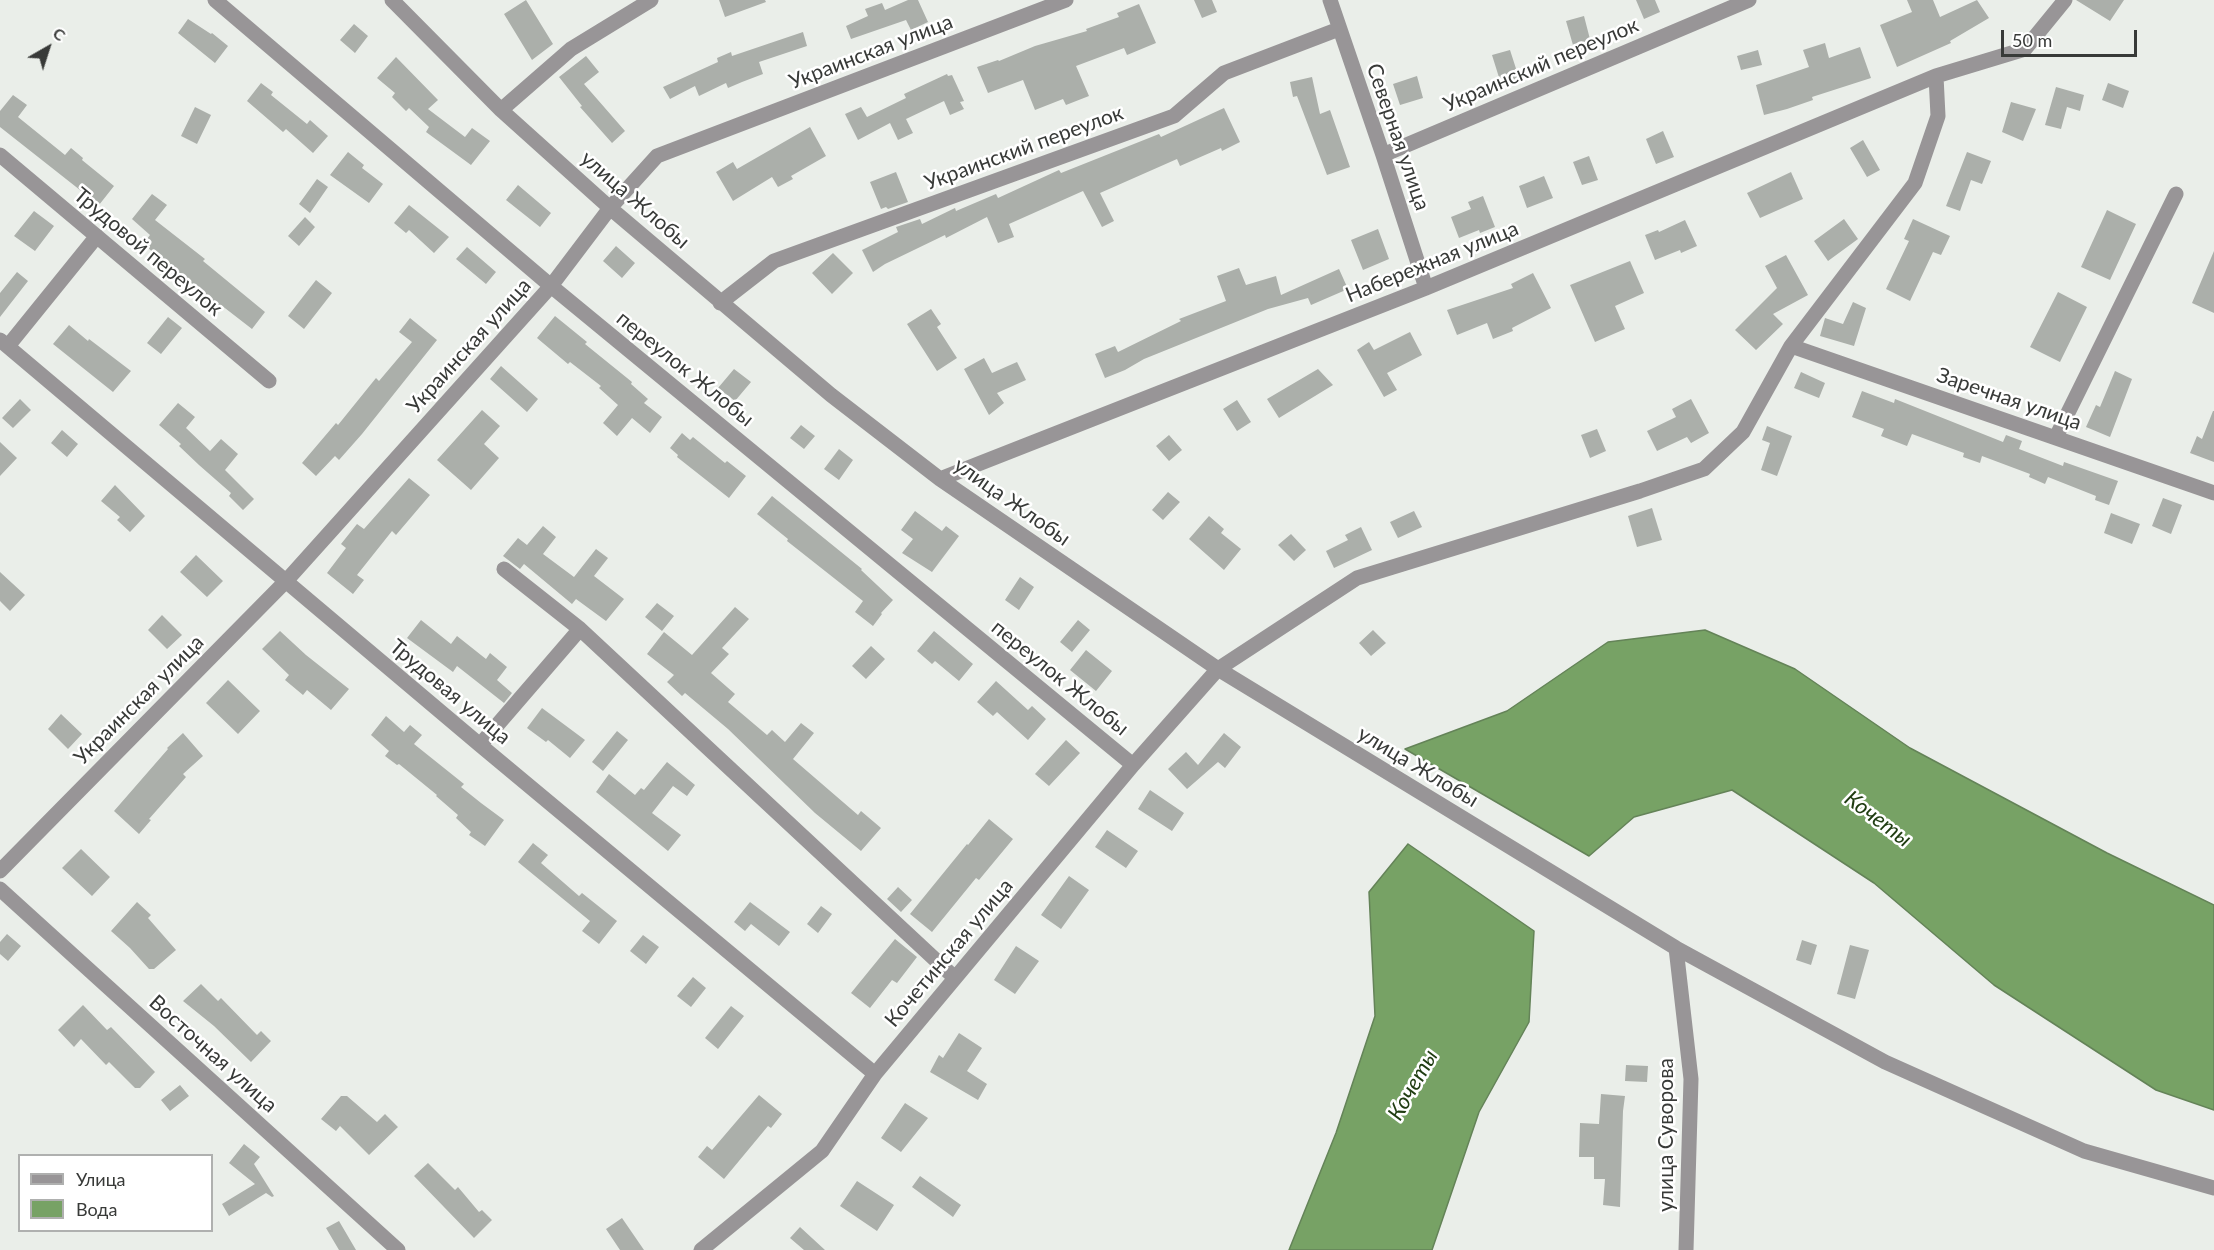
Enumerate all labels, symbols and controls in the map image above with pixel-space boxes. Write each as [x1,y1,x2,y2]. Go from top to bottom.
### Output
street label: Украинская улица [786,9,956,95]
street label: Украинский переулок [1440,12,1642,118]
north arrow [18,18,78,78]
scale bar [2004,18,2140,56]
text: С [50,23,70,44]
text: 50 m [2012,29,2052,51]
street label: Северная улица [1361,60,1435,214]
street label: Украинский переулок [921,100,1127,196]
street label: улица Жлобы [575,146,695,254]
street label: Трудовой переулок [69,182,227,322]
street label: Набережная улица [1342,216,1522,308]
street label: Украинская улица [402,273,536,419]
street label: переулок Жлобы [611,306,759,432]
street label: Заречная улица [1933,362,2085,436]
street label: улица Жлобы [949,453,1075,551]
street label: переулок Жлобы [986,615,1134,741]
street label: Украинская улица [69,630,209,770]
street label: Трудовая улица [384,634,516,750]
street label: улица Жлобы [1353,721,1483,813]
water label: Кочеты [1839,785,1917,853]
street label: Кочетинская улица [880,874,1018,1032]
street label: Восточная улица [144,990,282,1118]
water label: Кочеты [1382,1045,1444,1125]
street label: улица Суворова [1653,1058,1679,1212]
legend [18,1154,213,1232]
text: Улица [76,1168,126,1190]
text: Вода [76,1198,117,1220]

